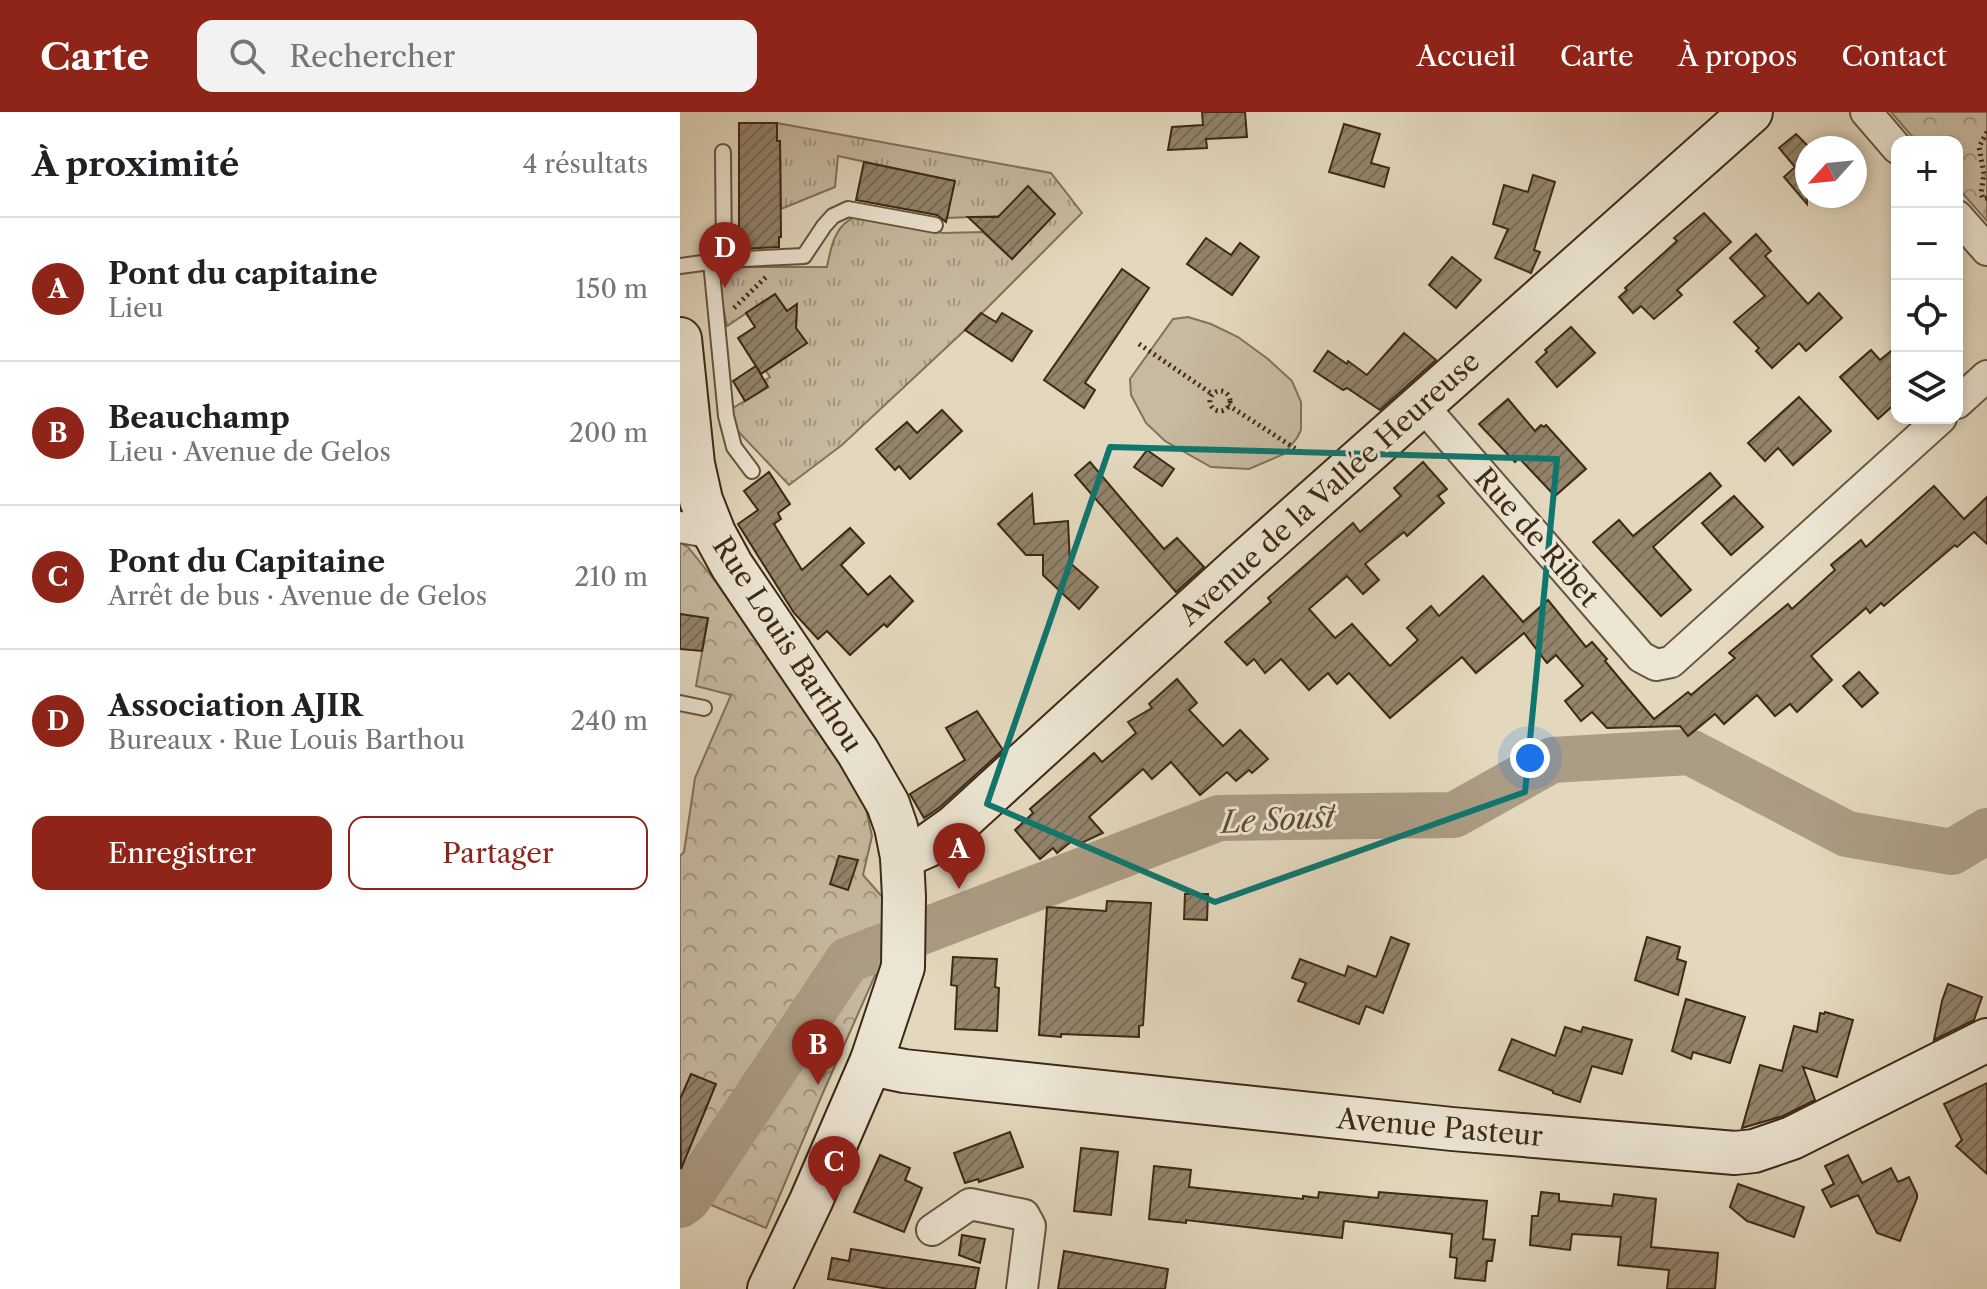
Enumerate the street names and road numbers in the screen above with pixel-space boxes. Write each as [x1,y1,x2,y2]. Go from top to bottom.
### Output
street label: Avenue de la Vallée Heureuse [1171,344,1486,633]
street label: Rue de Ribet [1468,461,1606,613]
street label: Rue Louis Barthou [706,530,870,758]
street label: Avenue Pasteur [1335,1101,1545,1153]

